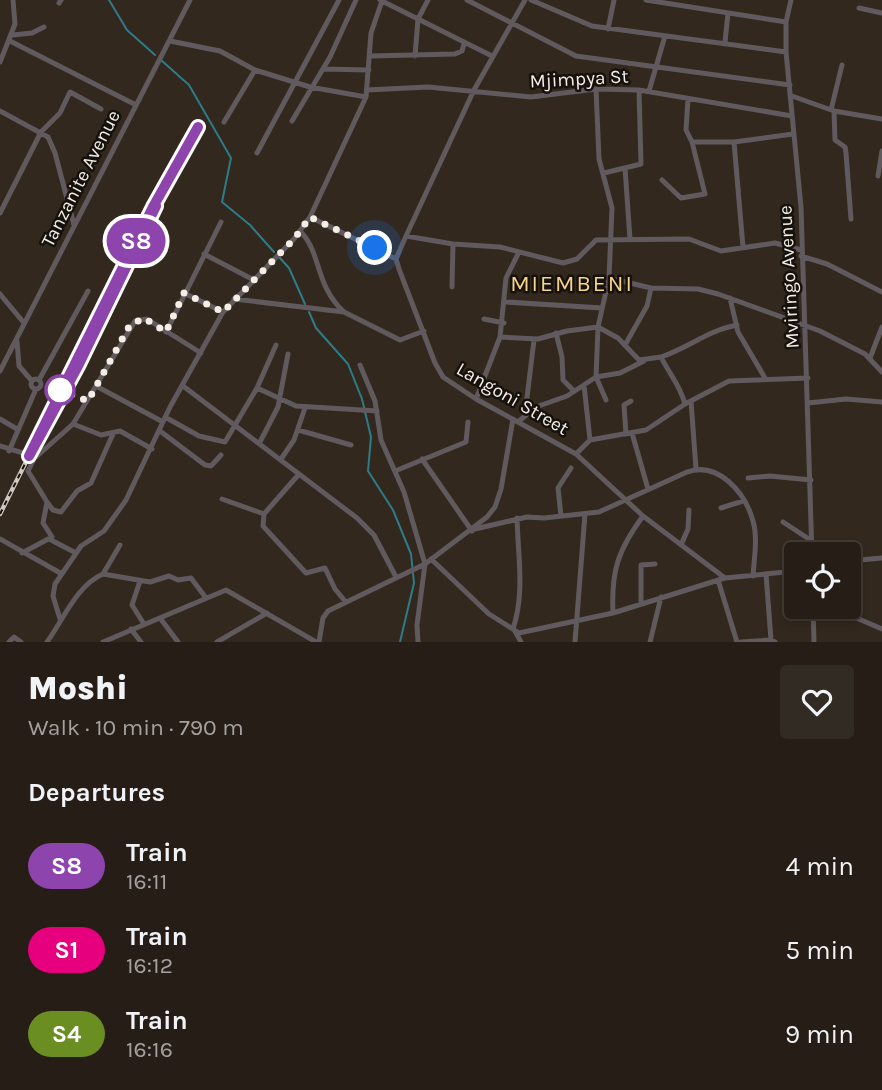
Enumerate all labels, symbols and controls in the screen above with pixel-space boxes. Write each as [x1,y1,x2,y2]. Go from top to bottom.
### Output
street label: Mjimpya St [529,65,629,93]
street label: Tanzanite Avenue [37,106,125,250]
street label: Mviringo Avenue [774,205,804,349]
line badge: S8 [104,218,168,264]
text: S8 [121,227,151,255]
your location [357,230,392,265]
district label: MIEMBENI [510,270,634,297]
street label: Langoni Street [453,358,572,440]
unlabelled marker [45,375,75,405]
map controls [784,542,861,619]
button: locate [784,542,861,619]
button: heart [780,665,854,739]
text: Moshi [28,669,128,707]
text: Walk · 10 min · 790 m [28,714,244,741]
text: Departures [28,777,165,808]
text: Train [126,837,188,868]
text: 4 min [786,851,854,882]
text: S8 [51,852,82,880]
text: 16:11 [126,868,167,895]
text: Train [126,921,188,952]
text: 5 min [785,935,854,966]
text: S1 [55,936,78,964]
text: 16:12 [126,952,173,979]
text: Train [126,1005,188,1036]
text: 9 min [785,1019,854,1050]
text: S4 [52,1020,81,1048]
text: 16:16 [126,1036,173,1063]

